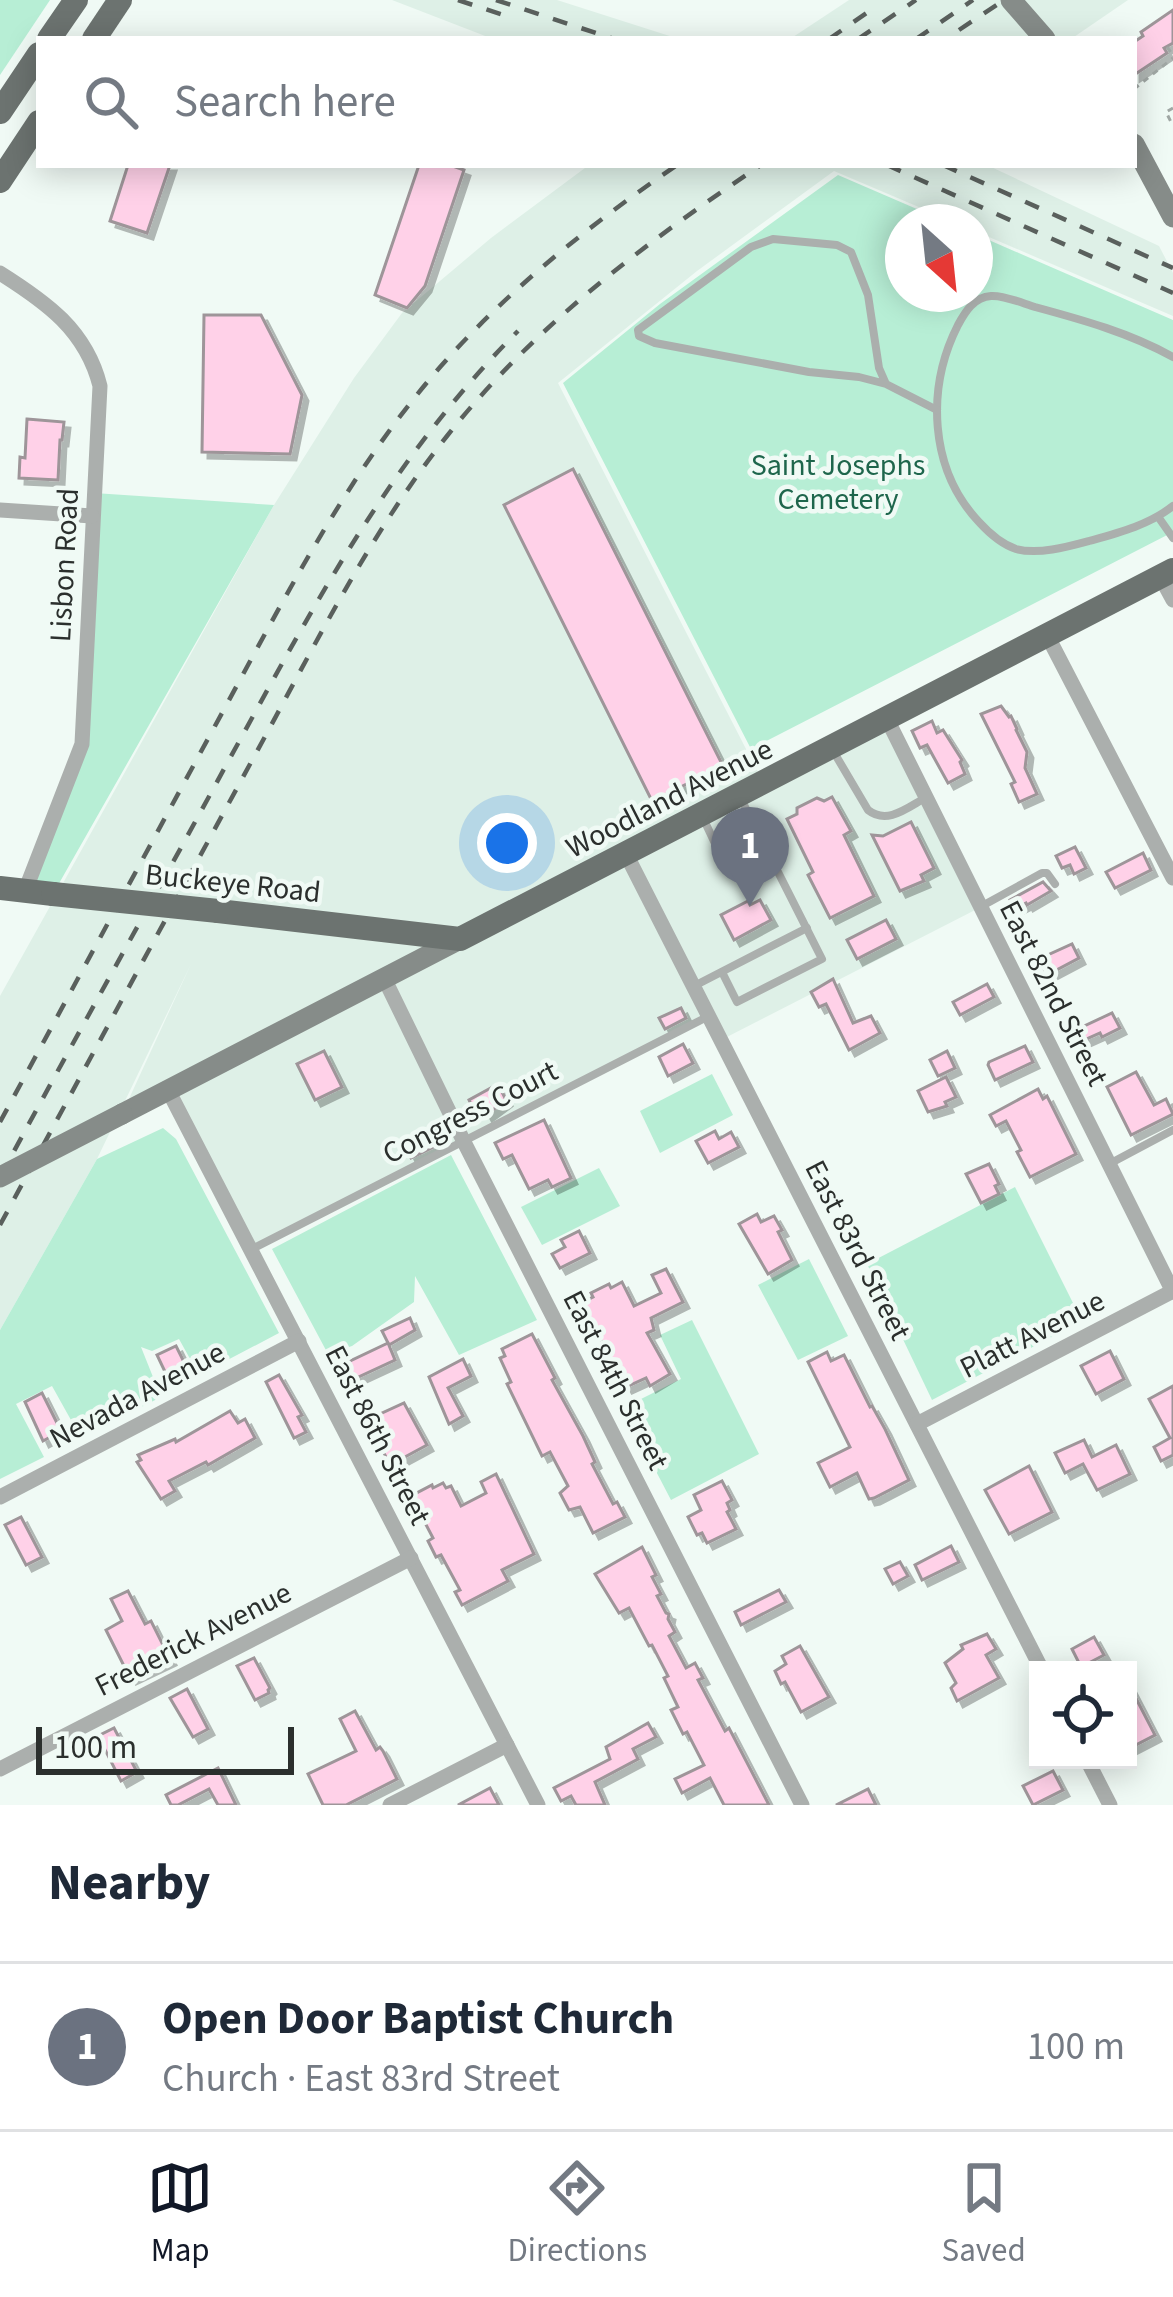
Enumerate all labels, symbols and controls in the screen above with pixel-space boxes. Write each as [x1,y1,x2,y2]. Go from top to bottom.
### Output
search box [36,36,1137,168]
icon: search [78,69,144,135]
text: Search here [174,70,396,134]
north arrow [885,204,993,312]
park label: Saint Josephs Cemetery [751,444,925,521]
street label: Lisbon Road [39,487,90,643]
street label: Woodland Avenue [558,728,780,869]
pin: 1 [711,807,789,906]
your location [477,813,537,873]
street label: Buckeye Road [143,853,323,914]
street label: East 82nd Street [988,893,1119,1093]
street label: Congress Court [375,1050,565,1175]
street label: East 83rd Street [794,1153,921,1348]
street label: Platt Avenue [952,1280,1112,1389]
street label: East 84th Street [552,1283,679,1478]
street label: Nevada Avenue [42,1331,233,1460]
street label: East 86th Street [314,1338,441,1533]
street label: Frederick Avenue [87,1571,299,1708]
map controls [1029,1661,1137,1769]
button: locate [1029,1661,1137,1769]
scale bar [36,1721,294,1774]
text: 100 m [54,1724,137,1771]
text: Nearby [48,1847,210,1919]
text: Open Door Baptist Church [162,1987,674,2051]
text: 1 [77,2019,97,2075]
text: 100 m [1027,2019,1125,2075]
text: Church · East 83rd Street [162,2051,560,2107]
tab: Map [147,2155,213,2274]
tab: Directions [508,2155,647,2274]
tab: Saved [942,2155,1026,2274]

